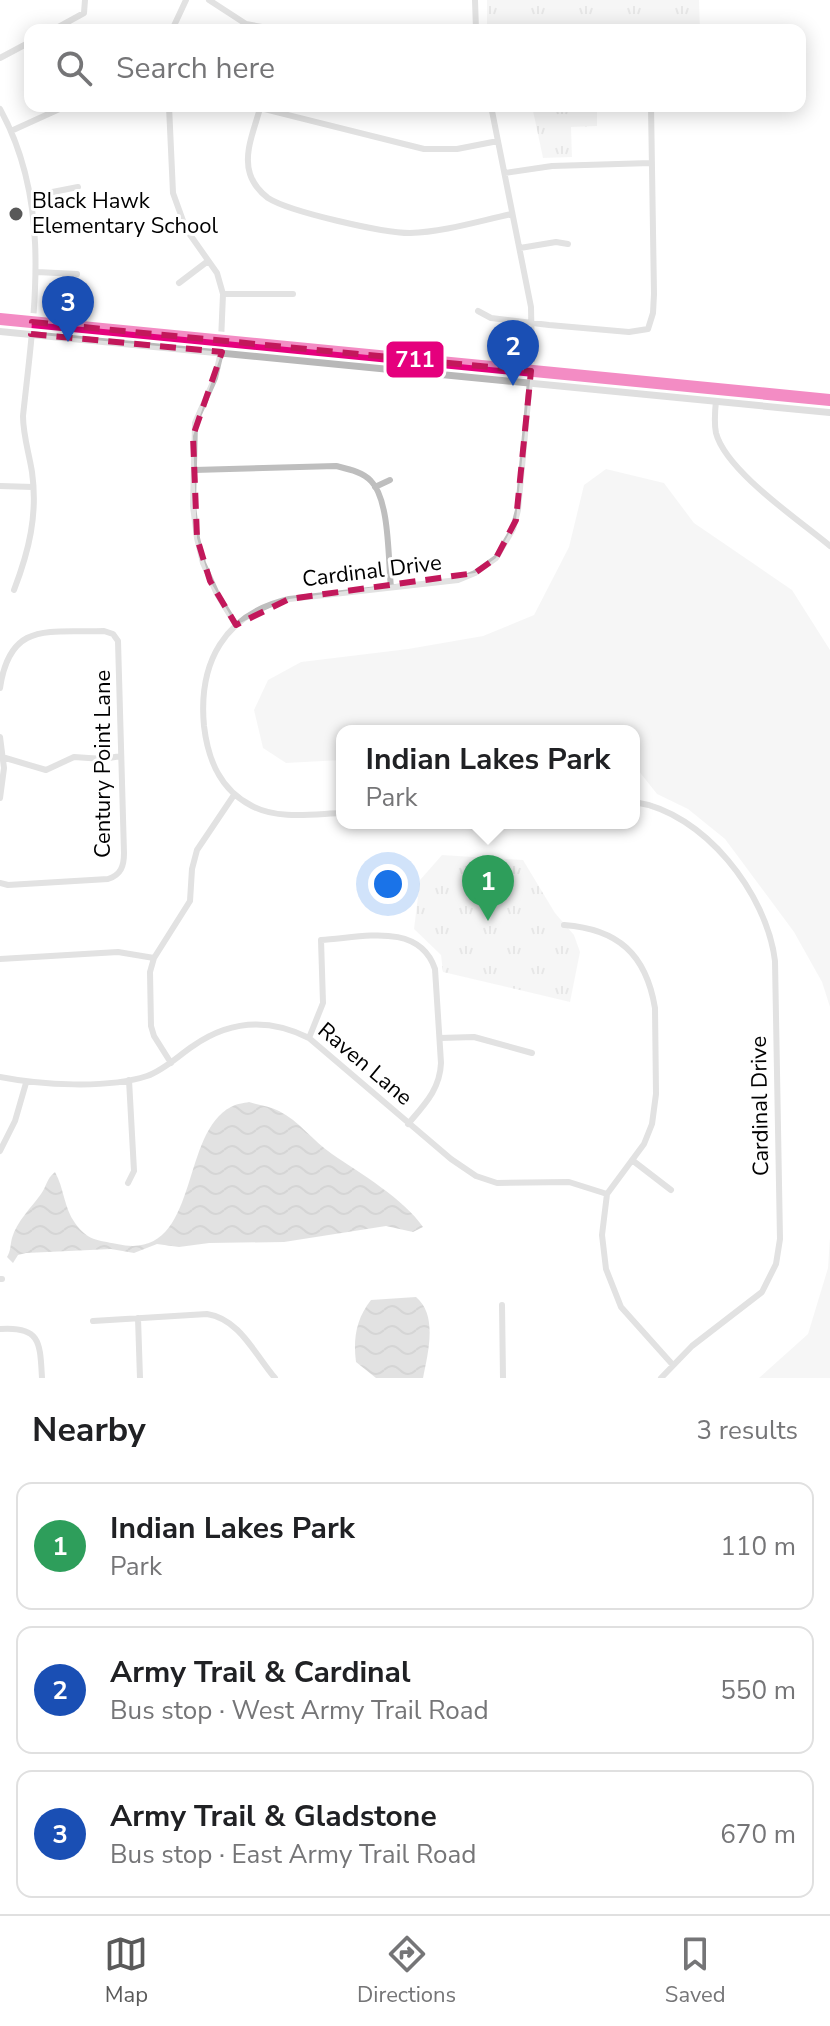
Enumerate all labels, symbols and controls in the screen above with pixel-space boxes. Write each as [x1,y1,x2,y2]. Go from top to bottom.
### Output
search box [24,24,806,112]
icon: search [52,46,96,90]
text: Search here [116,48,275,89]
place label: Black Hawk Elementary School [32,186,218,241]
marker: Black Hawk Elementary School [7,205,25,223]
pin: 3 [42,276,94,342]
pin: 2 [487,320,539,386]
line badge: 711 [385,340,445,379]
text: 711 [395,345,435,375]
street label: Cardinal Drive [301,548,443,594]
street label: Century Point Lane [88,670,118,858]
popup [336,725,640,829]
text: Indian Lakes Park [366,739,610,780]
text: Park [366,780,417,815]
pin: 1 [462,855,514,921]
your location [368,864,408,904]
street label: Raven Lane [311,1016,419,1112]
street label: Cardinal Drive [744,1036,776,1176]
text: Nearby [32,1407,146,1453]
text: 3 results [697,1413,798,1448]
text: Indian Lakes Park [110,1508,355,1549]
text: 1 [52,1529,68,1564]
text: 110 m [720,1529,796,1564]
text: Park [110,1549,162,1584]
text: Army Trail & Cardinal [110,1652,411,1693]
text: 2 [52,1673,68,1708]
text: 550 m [720,1673,796,1708]
text: Bus stop · West Army Trail Road [110,1693,489,1728]
text: Army Trail & Gladstone [110,1796,437,1837]
text: 3 [52,1817,68,1852]
text: 670 m [720,1817,796,1852]
text: Bus stop · East Army Trail Road [110,1837,476,1872]
tab: Map [104,1932,148,2010]
tab: Directions [357,1932,456,2010]
tab: Saved [665,1932,726,2010]

